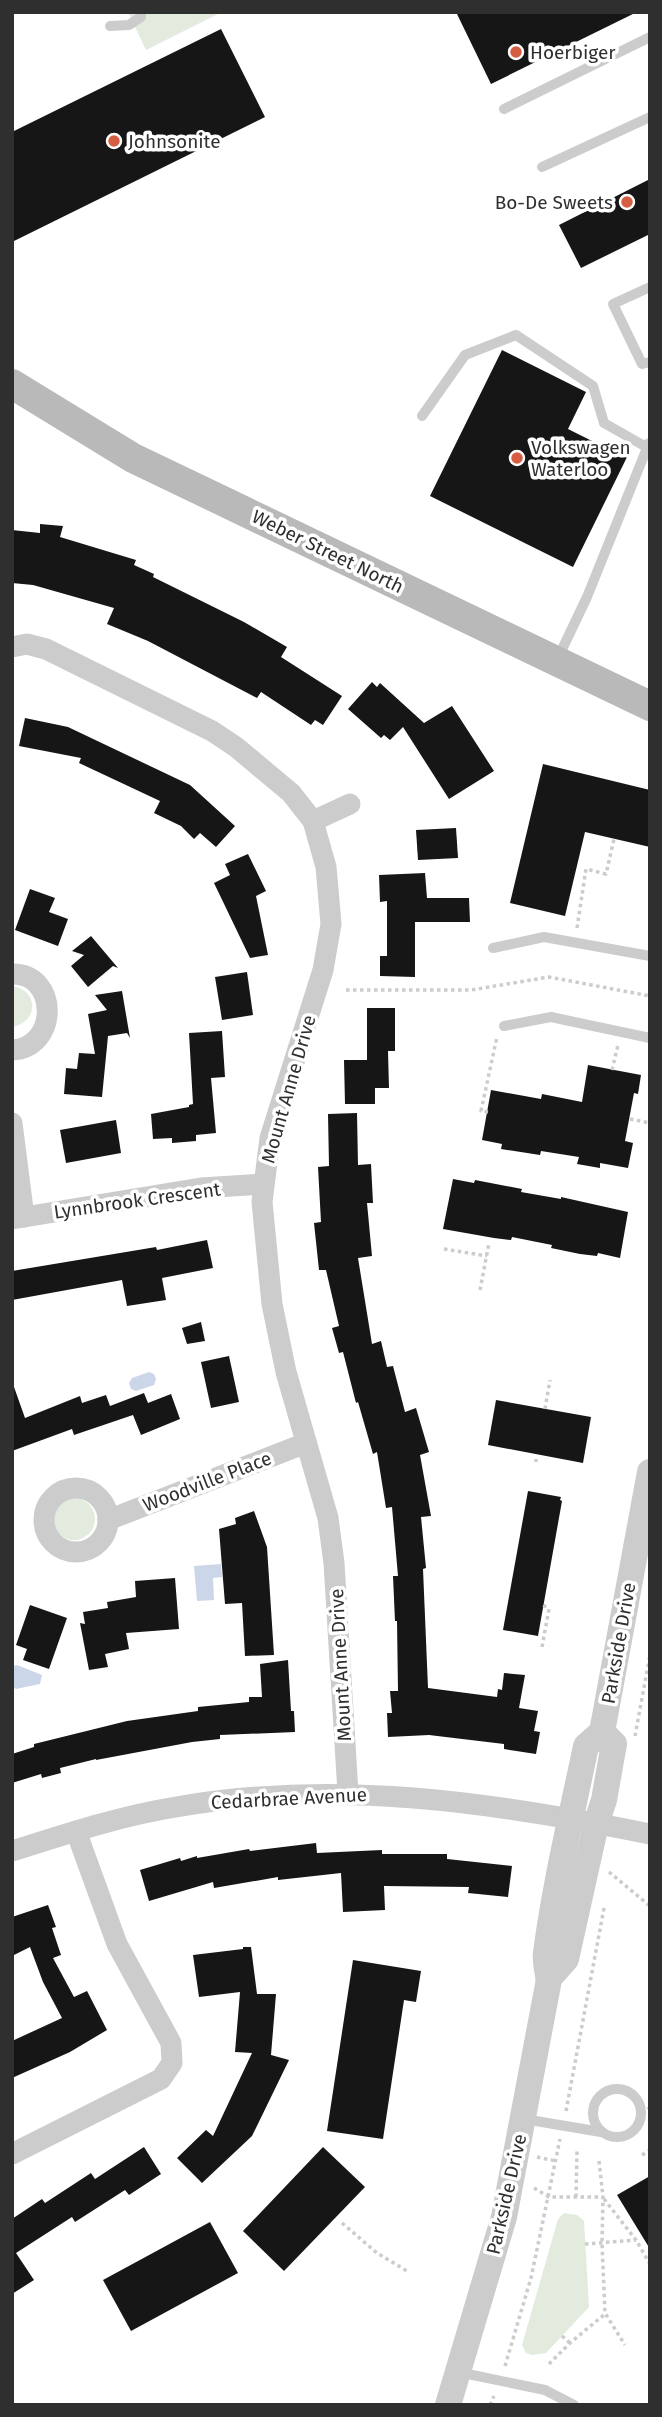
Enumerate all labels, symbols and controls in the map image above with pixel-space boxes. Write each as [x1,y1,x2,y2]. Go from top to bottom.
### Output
place label: Hoerbiger [530,41,616,64]
marker: Hoerbiger [508,44,524,60]
place label: Johnsonite [128,130,221,153]
marker: Johnsonite [106,133,122,149]
place label: Bo-De Sweets [495,191,613,214]
marker: Bo-De Sweets [619,194,635,210]
place label: Volkswagen Waterloo [531,436,631,481]
marker: Volkswagen Waterloo [509,450,525,466]
street label: Weber Street North [248,505,407,598]
street label: Mount Anne Drive [256,1012,321,1166]
street label: Lynnbrook Crescent [52,1177,222,1224]
street label: Woodville Place [140,1446,275,1517]
street label: Parkside Drive [597,1581,640,1706]
street label: Mount Anne Drive [325,1588,356,1742]
street label: Cedarbrae Avenue [210,1783,368,1814]
street label: Parkside Drive [481,2132,532,2257]

